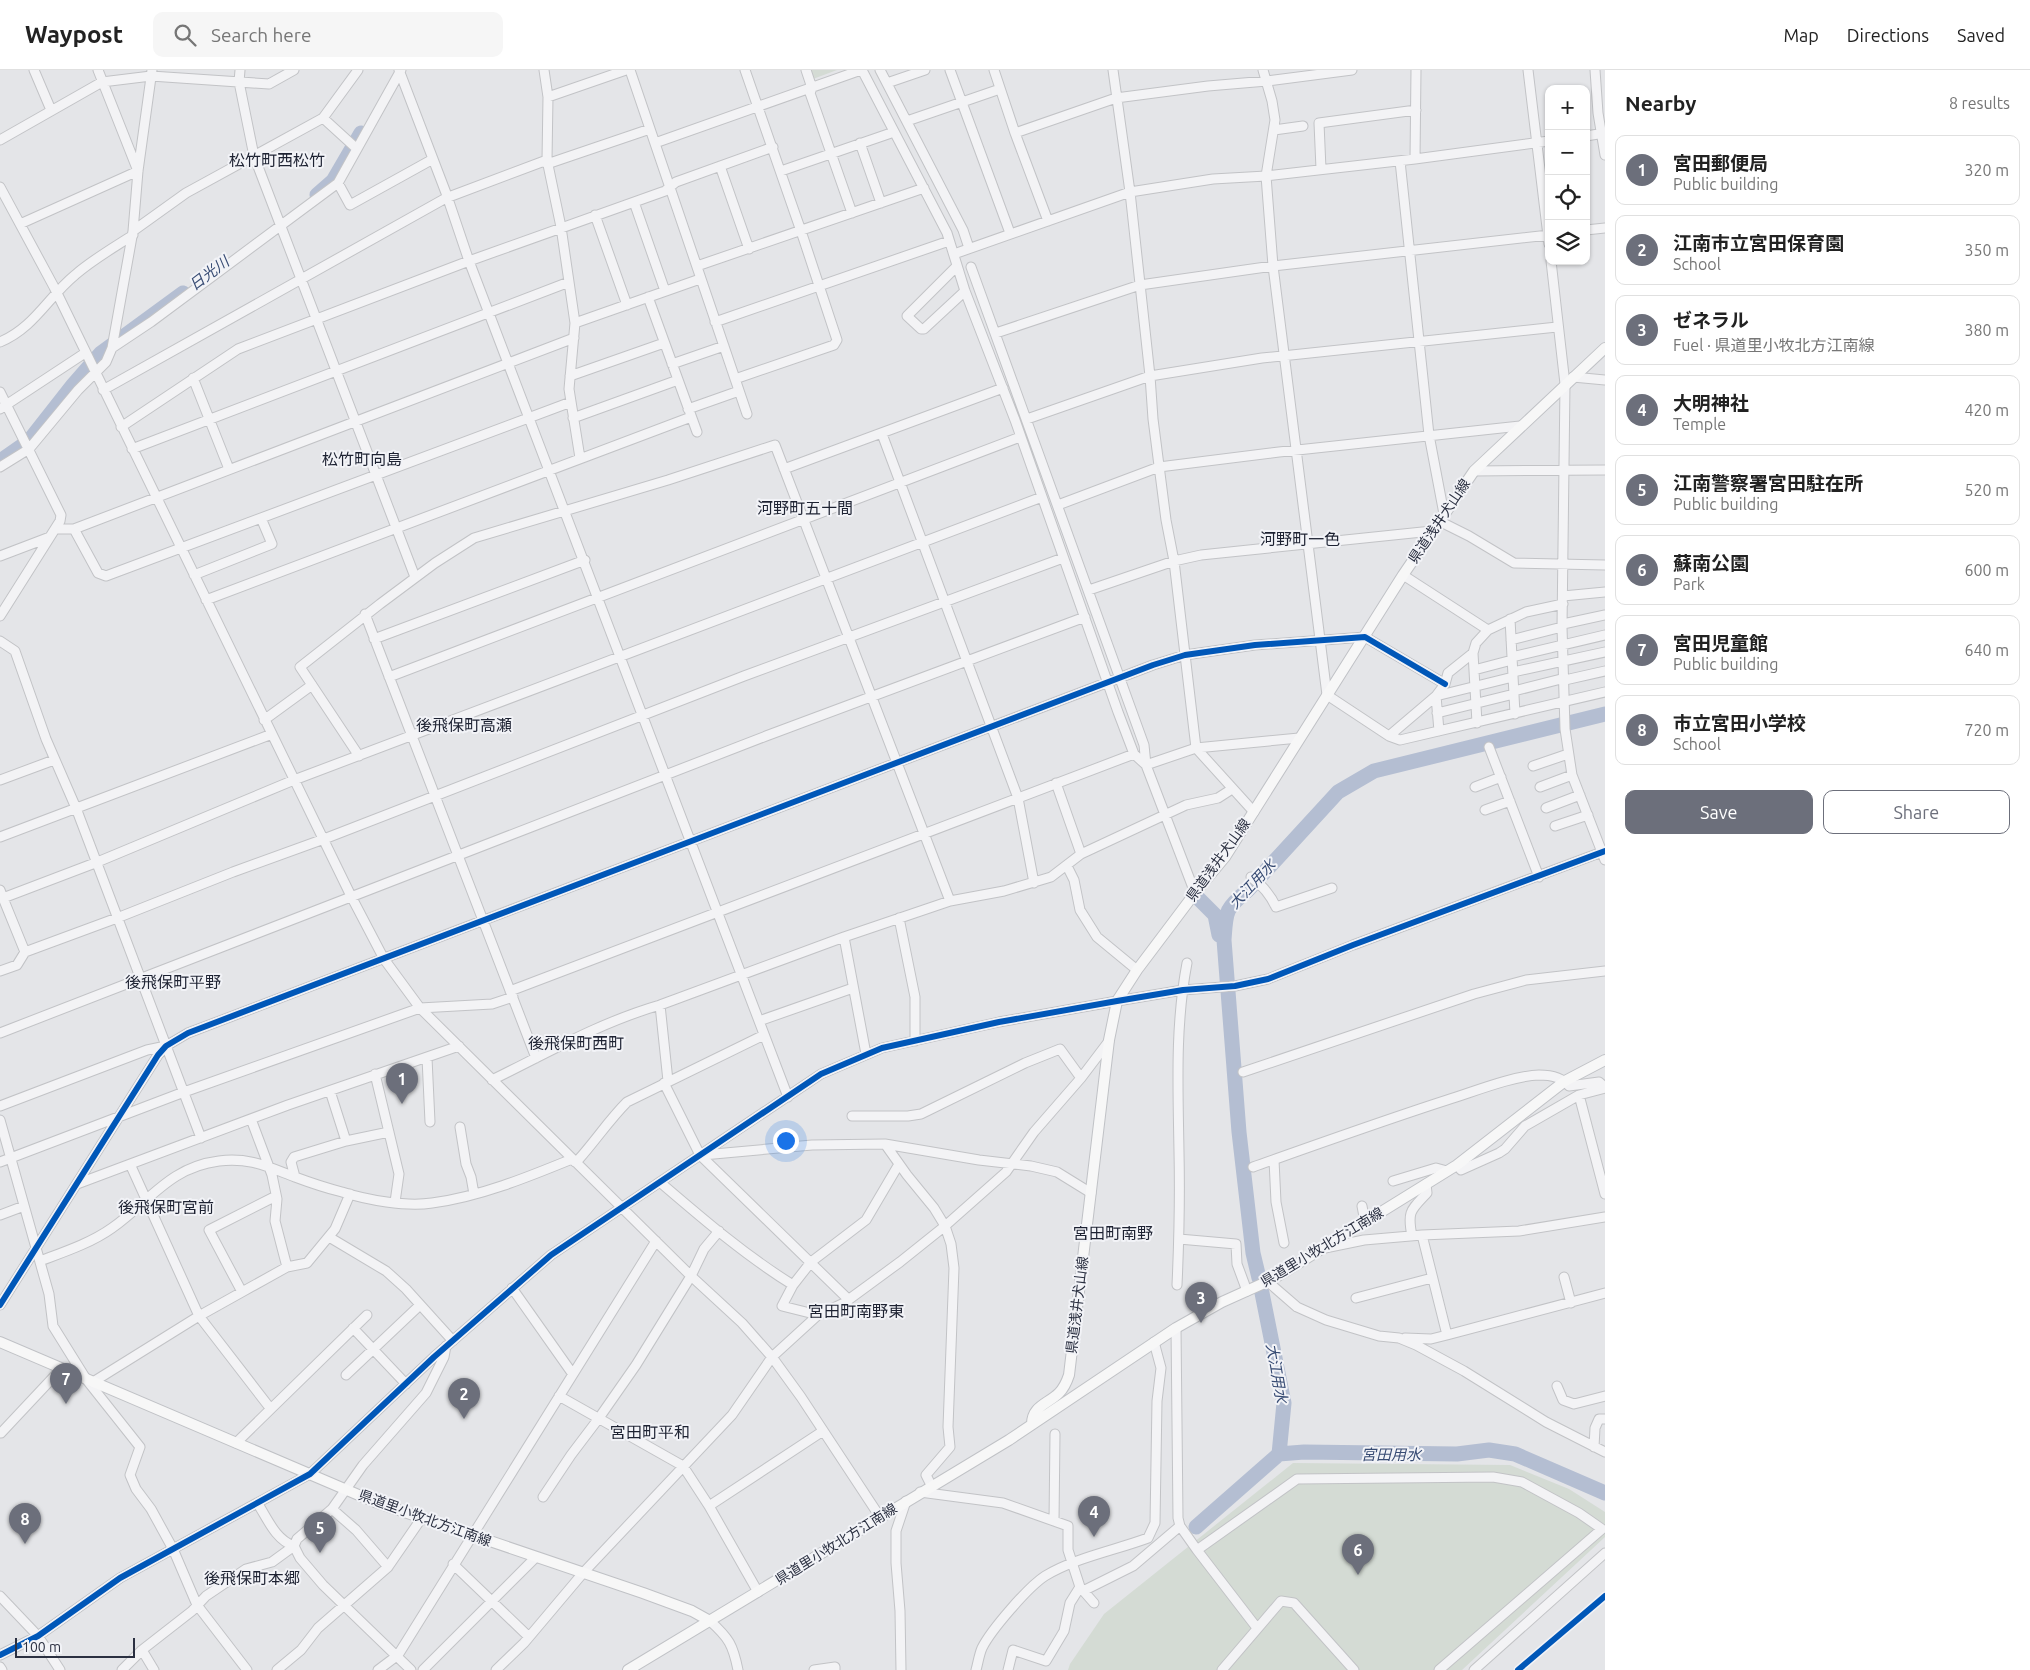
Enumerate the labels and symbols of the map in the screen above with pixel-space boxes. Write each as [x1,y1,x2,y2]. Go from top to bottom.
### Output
district label: 松竹町西松竹 [229,151,325,169]
water label: 日光川 [186,251,234,293]
district label: 松竹町向島 [322,450,402,468]
street label: 県道浅井犬山線 [1405,476,1473,566]
district label: 河野町五十間 [757,499,853,517]
district label: 河野町一色 [1260,530,1340,548]
district label: 後飛保町高瀬 [416,716,512,734]
street label: 県道浅井犬山線 [1183,816,1253,904]
water label: 大江用水 [1225,855,1280,912]
district label: 後飛保町平野 [125,973,221,991]
district label: 後飛保町西町 [528,1034,624,1052]
pin: 1 [386,1063,418,1104]
your location [773,1128,799,1154]
district label: 後飛保町宮前 [118,1198,214,1216]
street label: 県道里小牧北方江南線 [1258,1204,1386,1290]
district label: 宮田町南野 [1073,1224,1153,1242]
street label: 県道浅井犬山線 [1063,1255,1091,1355]
pin: 3 [1185,1282,1217,1323]
district label: 宮田町南野東 [808,1302,904,1320]
water label: 大江用水 [1263,1342,1291,1406]
pin: 7 [50,1363,82,1404]
pin: 2 [448,1378,480,1419]
district label: 宮田町平和 [610,1423,690,1441]
water label: 宮田用水 [1361,1446,1423,1463]
street label: 県道里小牧北方江南線 [356,1487,494,1549]
pin: 4 [1078,1496,1110,1537]
street label: 県道里小牧北方江南線 [772,1500,900,1588]
pin: 8 [9,1503,41,1544]
pin: 5 [304,1512,336,1553]
pin: 6 [1342,1534,1374,1575]
district label: 後飛保町本郷 [204,1569,300,1587]
scale bar [15,1635,135,1658]

